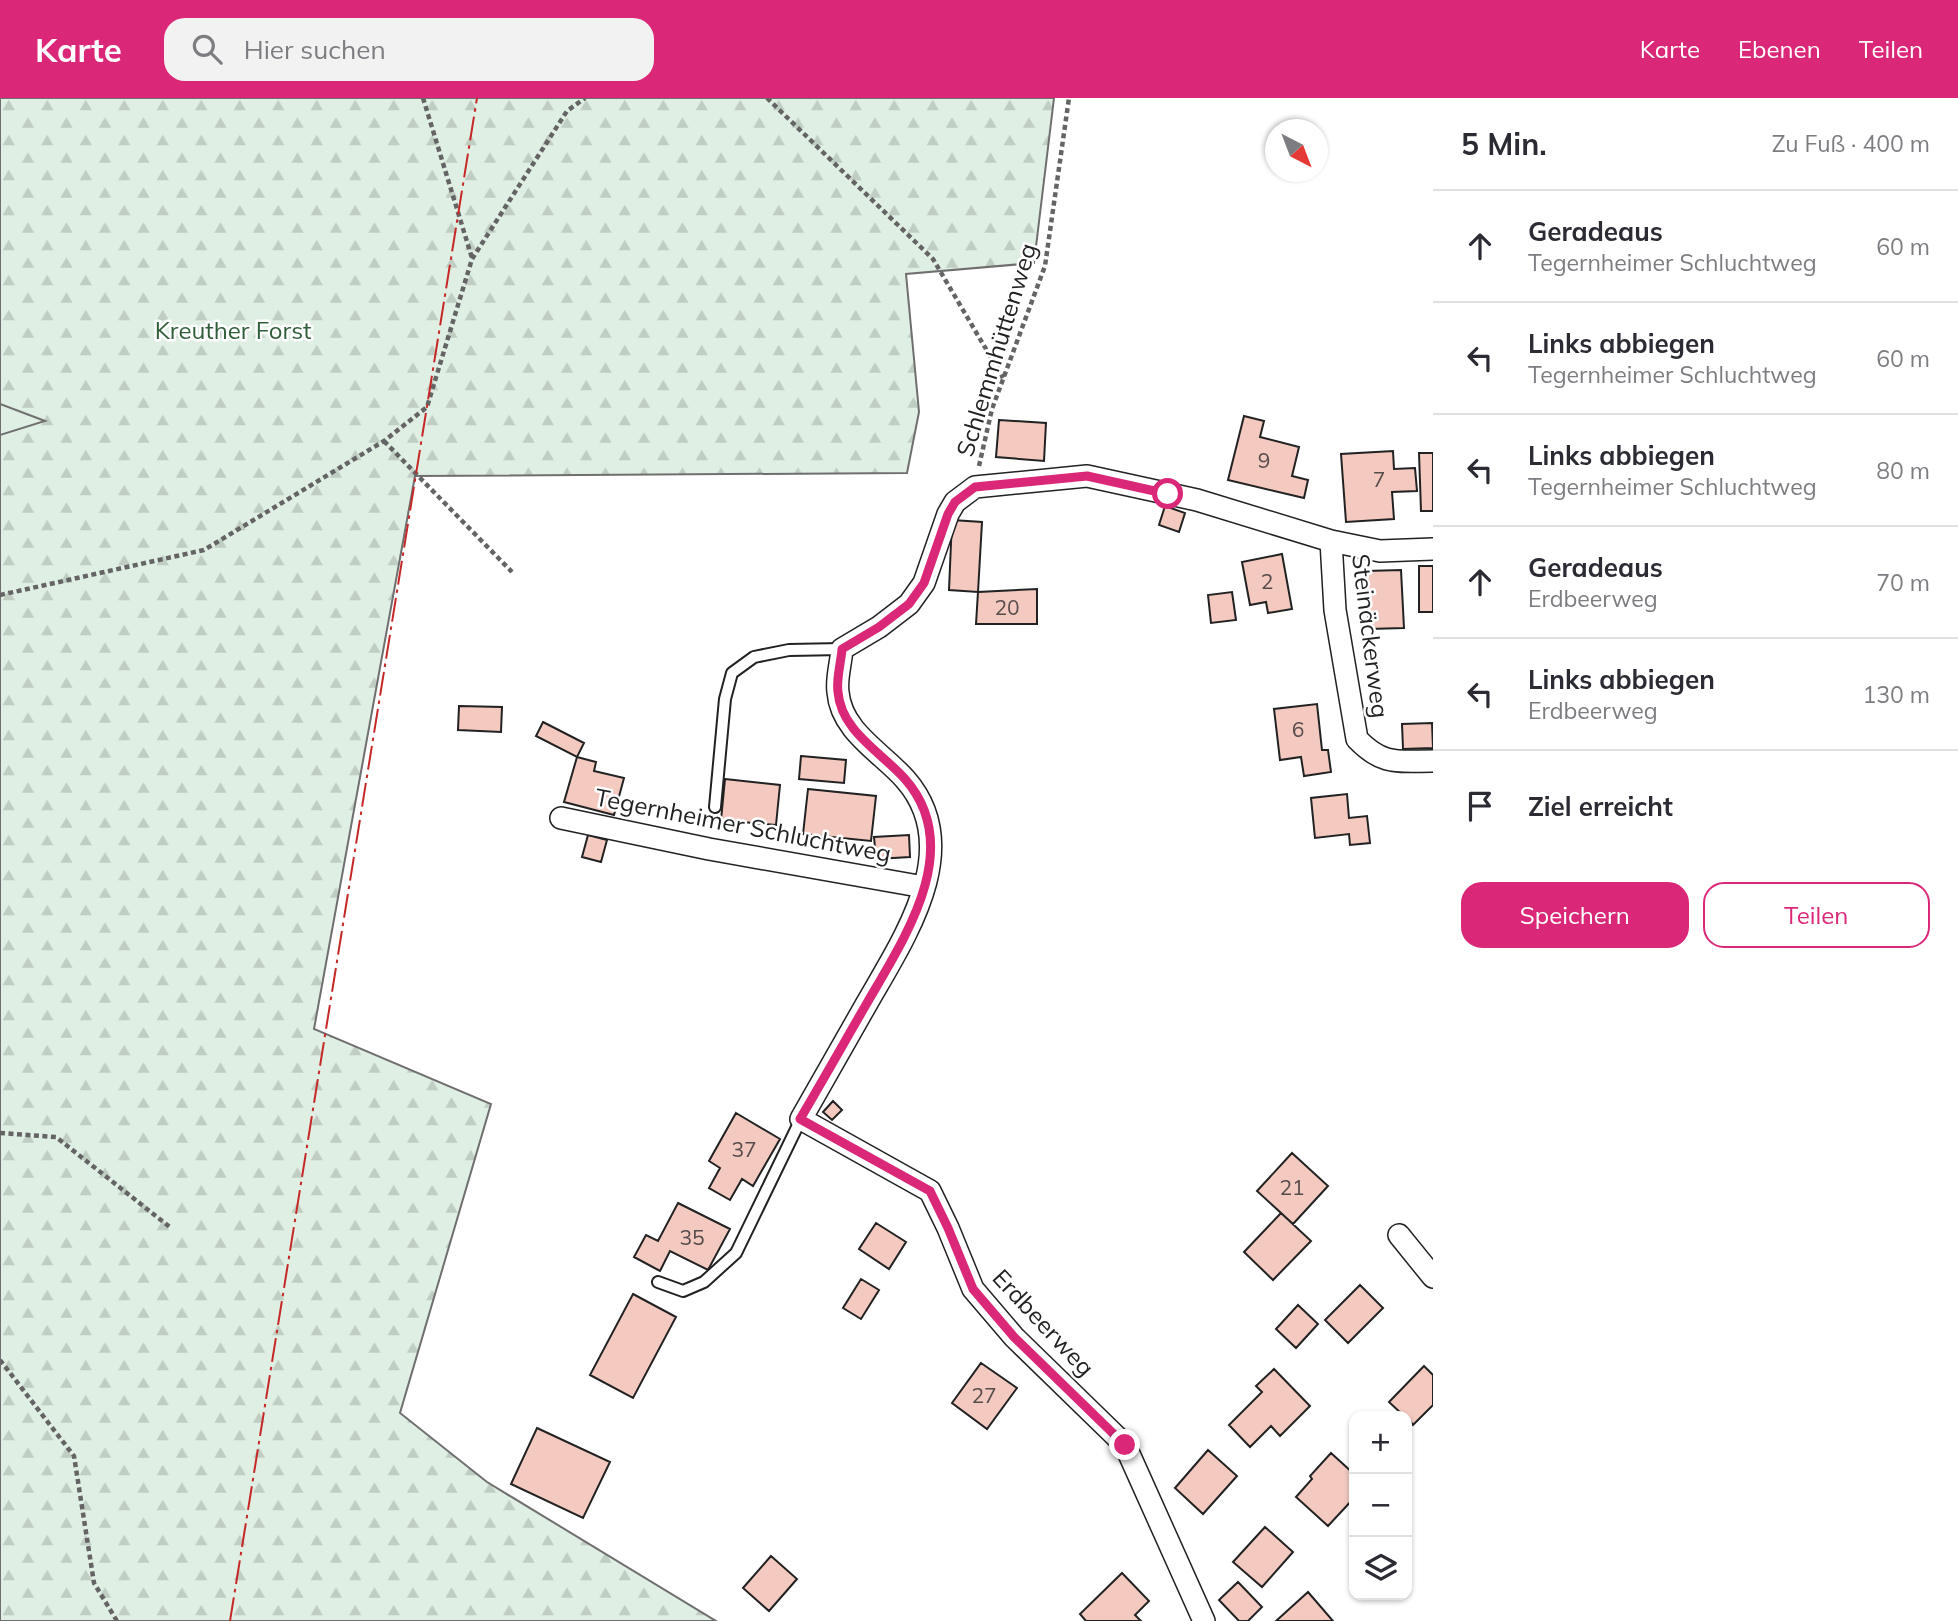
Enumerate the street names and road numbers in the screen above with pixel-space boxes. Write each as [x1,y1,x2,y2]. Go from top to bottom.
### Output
street label: Schlemmhüttenweg [949,240,1043,460]
street label: Steinäckerweg [1346,552,1396,720]
street label: Tegernheimer Schluchtweg [593,782,894,868]
street label: Erdbeerweg [987,1263,1101,1382]

